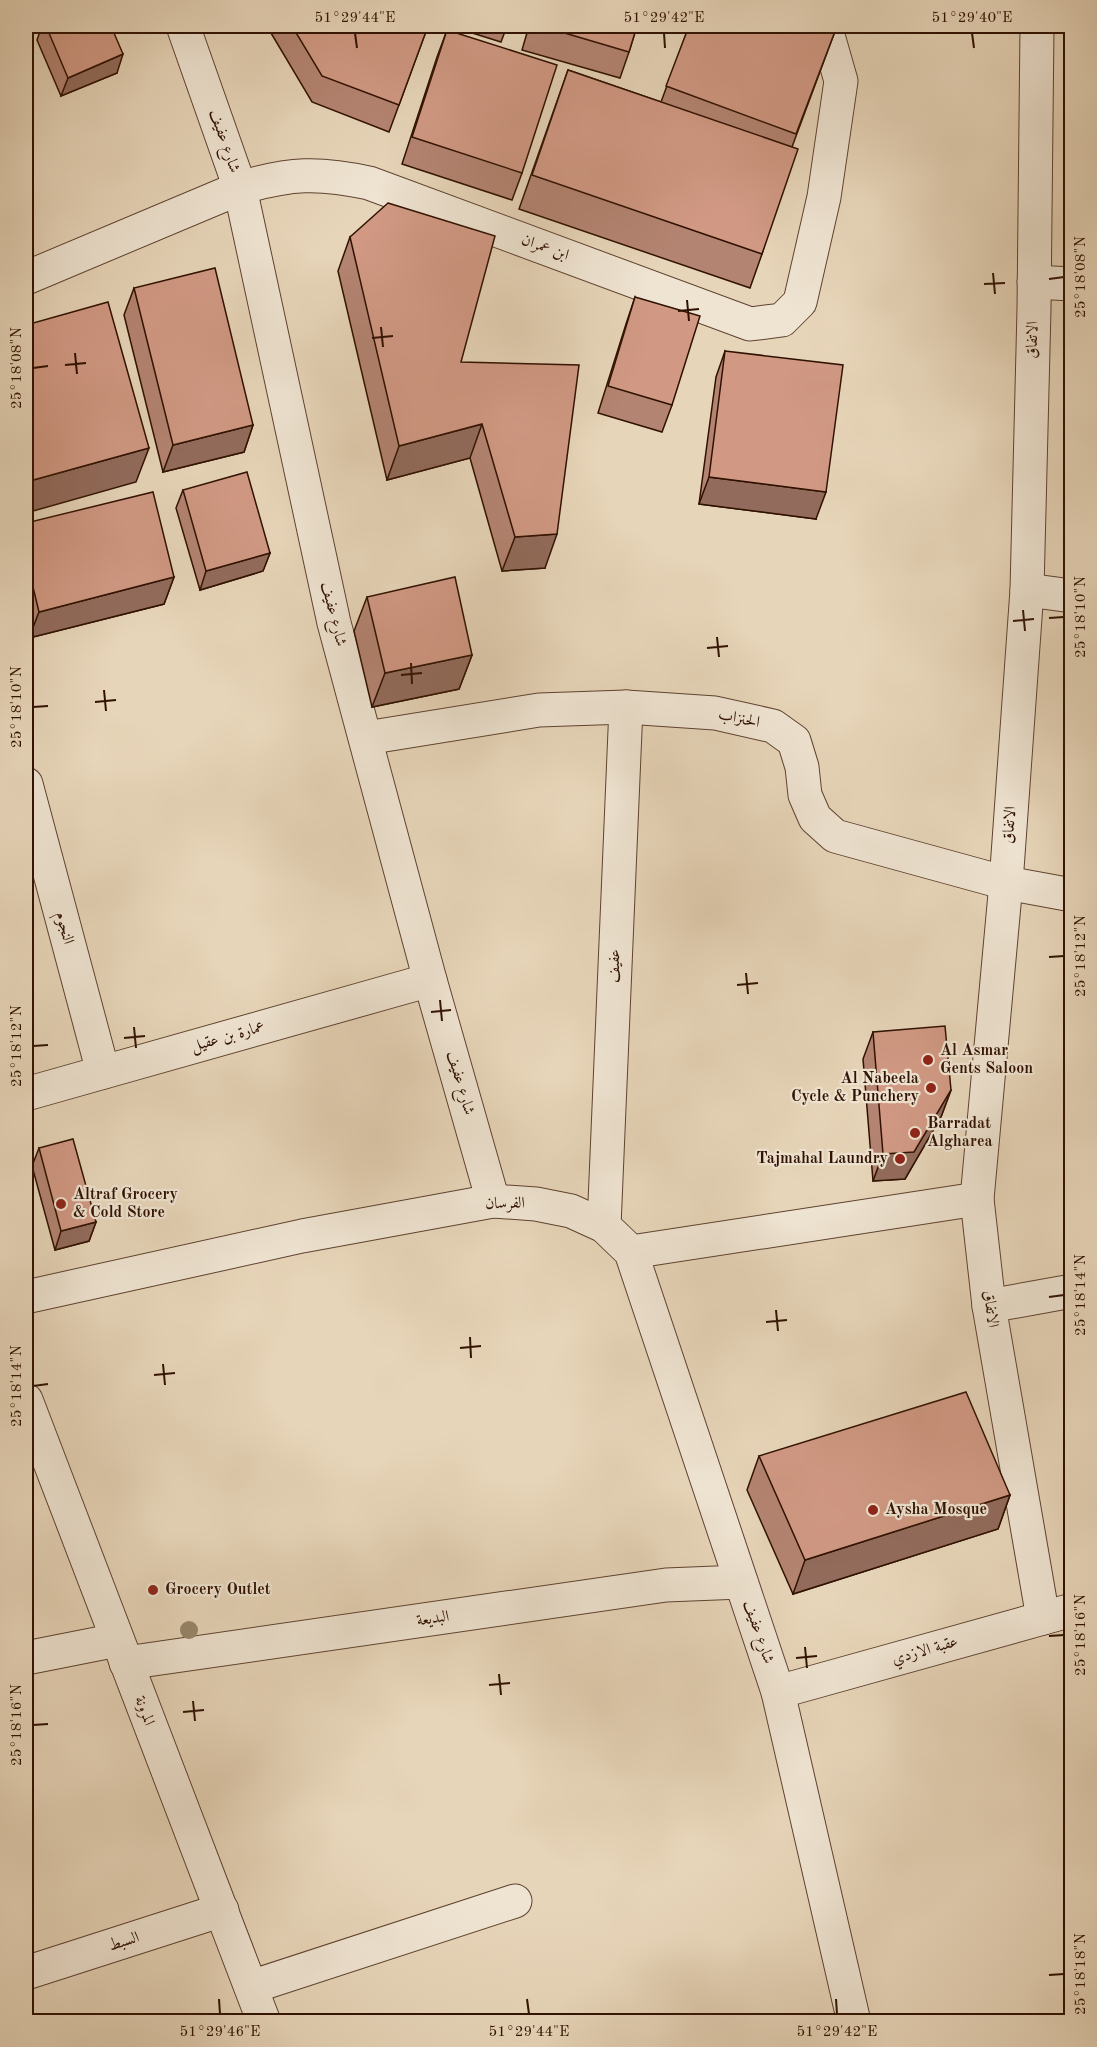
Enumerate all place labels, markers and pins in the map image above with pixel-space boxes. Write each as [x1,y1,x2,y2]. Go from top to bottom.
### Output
place label: Al Asmar Gents Saloon [940,1043,1033,1077]
marker: Al Asmar Gents Saloon [921,1053,935,1067]
place label: Al Nabeela Cycle & Punchery [791,1071,919,1105]
marker: Al Nabeela Cycle & Punchery [924,1081,938,1095]
place label: Barradat Algharea [927,1116,993,1150]
marker: Barradat Algharea [908,1126,922,1140]
place label: Tajmahal Laundry [756,1151,888,1167]
marker: Tajmahal Laundry [893,1152,907,1166]
place label: Altraf Grocery & Cold Store [73,1187,178,1221]
marker: Altraf Grocery & Cold Store [54,1197,68,1211]
place label: Aysha Mosque [885,1502,987,1518]
marker: Aysha Mosque [866,1503,880,1517]
place label: Grocery Outlet [165,1582,271,1598]
marker: Grocery Outlet [146,1583,160,1597]

